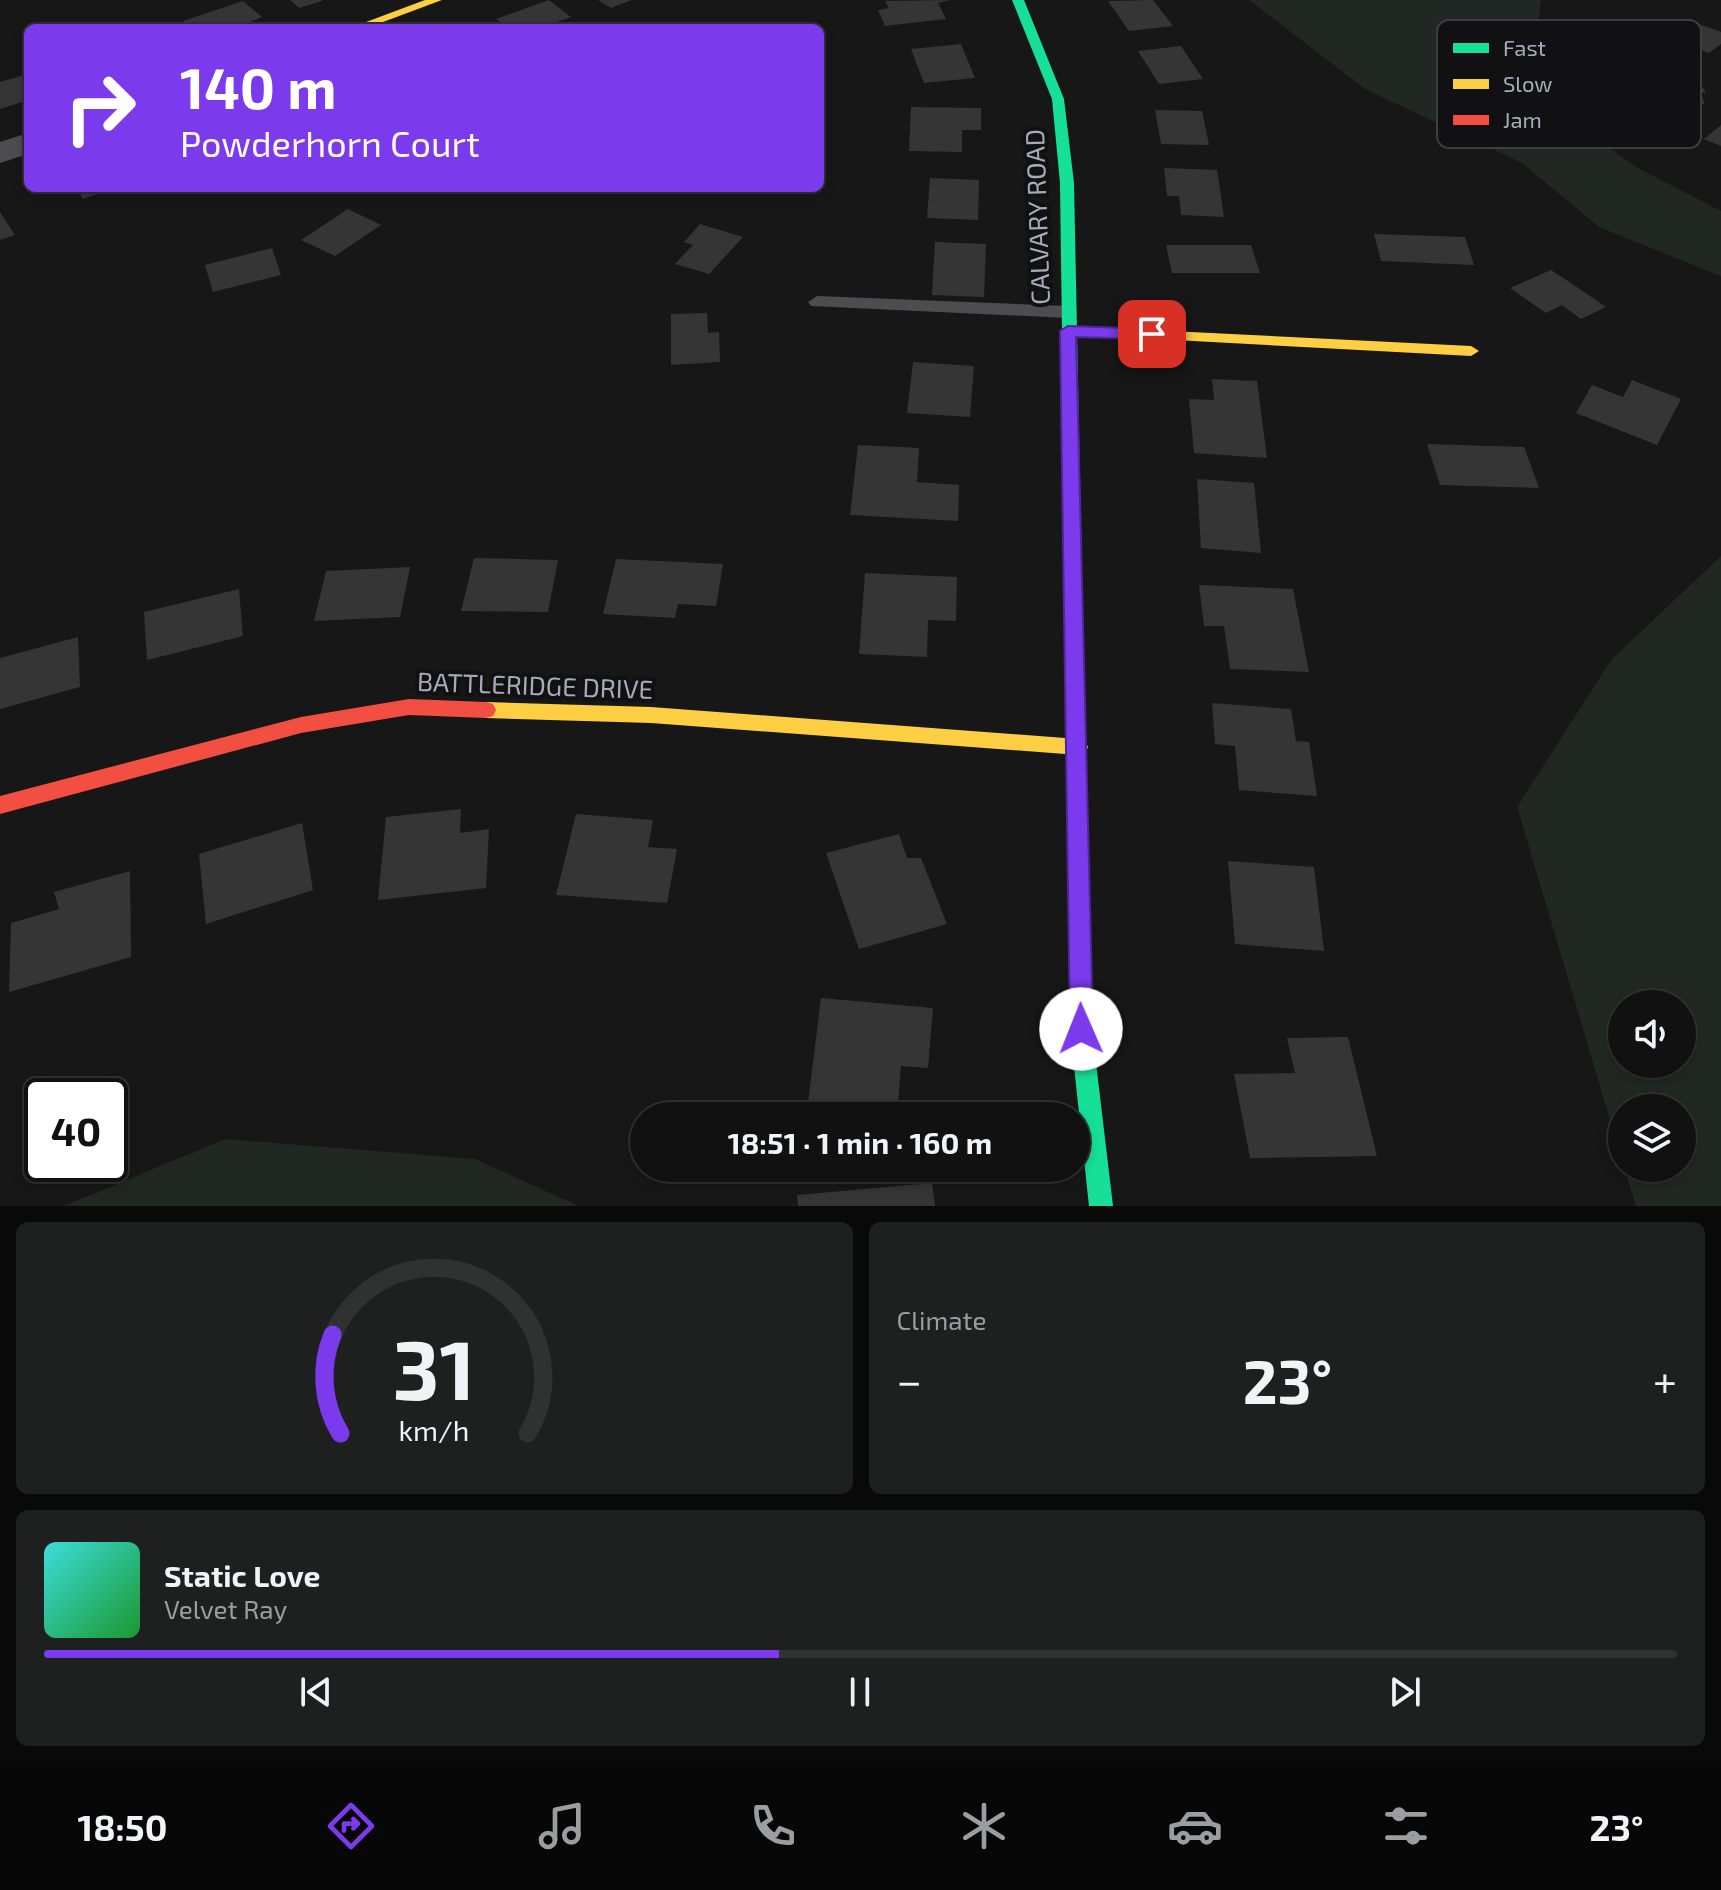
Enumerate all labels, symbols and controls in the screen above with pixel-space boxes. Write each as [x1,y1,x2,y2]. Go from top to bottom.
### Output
legend [1437,20,1701,148]
text: Fast [1503,34,1546,60]
text: 140 m [180,53,337,120]
icon: right [48,56,152,160]
text: Slow [1503,70,1552,96]
text: Jam [1503,106,1542,132]
text: Powderhorn Court [180,121,480,164]
street label: CALVARY ROAD [1018,129,1055,305]
pin [1118,300,1186,368]
icon: arrive [1130,312,1174,356]
street label: BATTLERIDGE DRIVE [416,665,654,704]
position arrow [1039,987,1123,1071]
map controls [1608,990,1696,1182]
button: sound [1608,990,1696,1078]
speed limit sign: 40 [24,1078,128,1182]
button: layers [1608,1094,1696,1182]
text: 18:51 · 1 min · 160 m [728,1124,992,1160]
text: Climate [897,1304,986,1335]
text: 31 [393,1317,476,1417]
text: 23° [1243,1344,1332,1416]
text: − [897,1353,922,1406]
text: + [1653,1353,1677,1406]
text: km/h [399,1412,470,1447]
text: Static Love [164,1557,320,1593]
text: Velvet Ray [164,1593,287,1624]
icon: previous [294,1670,338,1714]
icon: pause [838,1670,882,1714]
icon: next [1383,1670,1427,1714]
icon: directions [323,1798,379,1854]
icon: music [534,1798,590,1854]
icon: phone [745,1798,801,1854]
icon: climate [956,1798,1012,1854]
icon: car [1167,1798,1223,1854]
icon: filters [1378,1798,1434,1854]
text: 18:50 [78,1805,167,1848]
text: 23° [1590,1805,1643,1848]

